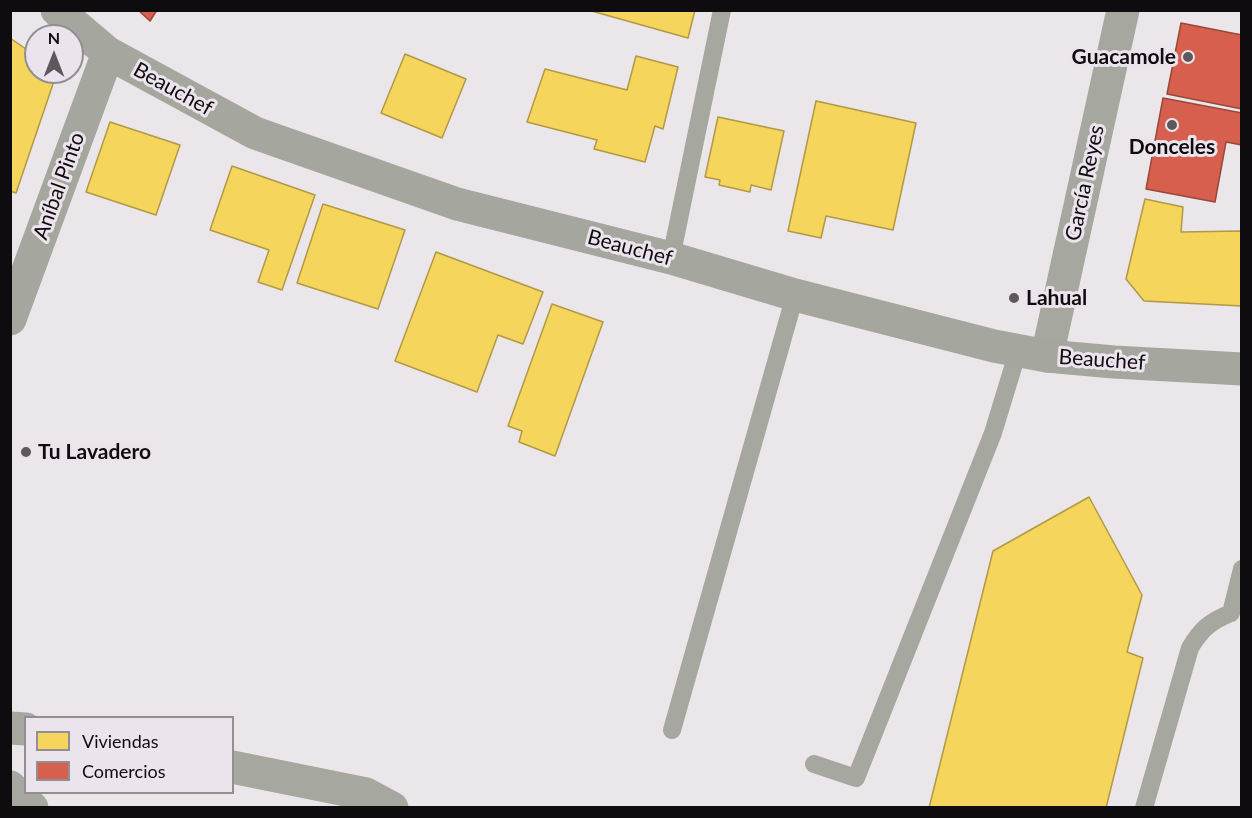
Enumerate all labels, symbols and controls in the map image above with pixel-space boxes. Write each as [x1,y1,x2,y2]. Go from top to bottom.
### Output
north arrow [24,24,84,84]
text: N [48,28,60,47]
place label: Guacamole [1072,44,1176,70]
marker: Guacamole [1181,50,1195,64]
street label: Beauchef [129,57,217,121]
marker: Donceles [1165,118,1179,132]
street label: García Reyes [1060,123,1110,243]
street label: Aníbal Pinto [28,129,90,243]
place label: Donceles [1129,134,1215,160]
street label: Beauchef [585,225,675,271]
place label: Lahual [1026,285,1087,311]
marker: Lahual [1007,291,1021,305]
street label: Beauchef [1058,344,1146,376]
place label: Tu Lavadero [38,439,151,465]
marker: Tu Lavadero [19,445,33,459]
legend [24,716,234,794]
text: Viviendas [82,730,158,752]
text: Comercios [82,760,165,782]

